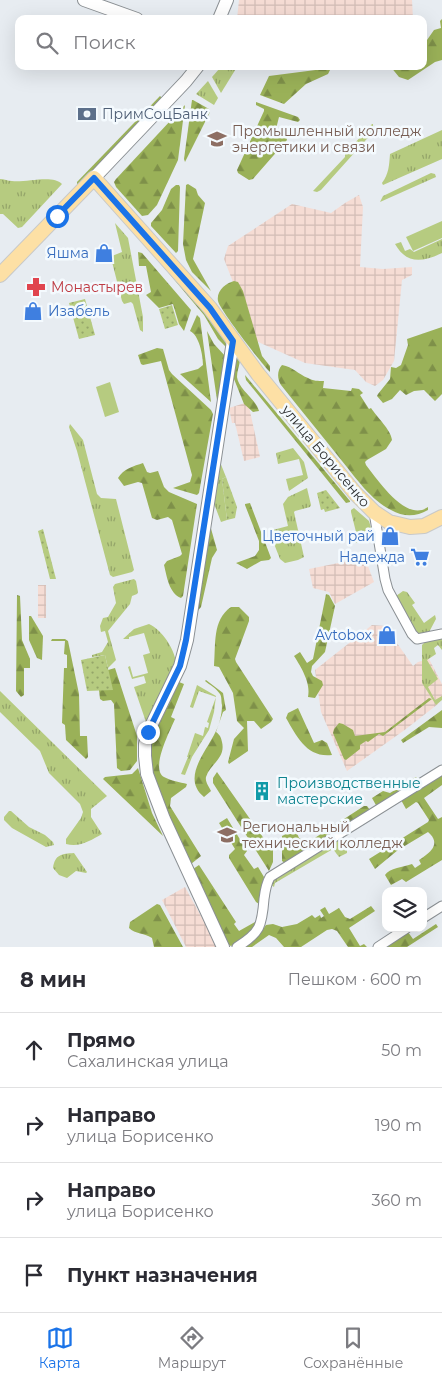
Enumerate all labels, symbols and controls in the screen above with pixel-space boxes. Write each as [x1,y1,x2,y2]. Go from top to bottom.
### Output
search box [15,15,427,70]
icon: search [33,29,61,57]
text: Поиск [73,31,136,54]
bank icon: ПримСоцБанк [76,103,98,125]
place label: ПримСоцБанк [102,105,208,123]
place label: Промышленный колледж энергетики и связи [232,122,422,156]
school or university icon: Промышленный колледж энергетики и связи [206,128,228,150]
route start [46,205,69,228]
shop icon: Яшма [93,242,115,264]
place label: Яшма [47,244,89,262]
pharmacy icon: Монастырев [25,276,47,298]
place label: Монастырев [51,278,143,296]
shop icon: Изабель [22,300,44,322]
place label: Изабель [48,302,110,320]
street label: улица Борисенко [277,400,374,511]
shop icon: Цветочный рай [379,525,401,547]
place label: Цветочный рай [262,527,375,545]
supermarket icon: Надежда [409,546,431,568]
place label: Надежда [339,548,405,566]
shop icon: Avtobox [376,624,398,646]
place label: Avtobox [315,626,373,644]
route end [137,721,160,744]
place label: Производственные мастерские [277,774,421,808]
building icon: Производственные мастерские [251,780,273,802]
place label: Региональный технический колледж [242,818,403,852]
school or university icon: Региональный технический колледж [216,824,238,846]
map controls [382,887,427,932]
button: layers [382,887,427,932]
text: 8 мин [20,967,86,992]
text: Пешком · 600 m [288,970,422,989]
text: Прямо [67,1029,135,1052]
icon: ahead [20,1036,48,1064]
text: 50 m [381,1041,422,1060]
text: Сахалинская улица [67,1052,228,1071]
text: Направо [67,1104,156,1127]
icon: right [20,1111,48,1139]
text: 190 m [375,1116,422,1135]
text: улица Борисенко [67,1127,214,1146]
text: Направо [67,1179,156,1202]
icon: right [20,1186,48,1214]
text: 360 m [371,1191,422,1210]
text: улица Борисенко [67,1202,214,1221]
icon: arrive [20,1261,48,1289]
text: Пункт назначения [67,1264,258,1287]
tab: Карта [39,1324,81,1372]
tab: Маршрут [158,1324,226,1372]
tab: Сохранённые [303,1324,403,1372]

